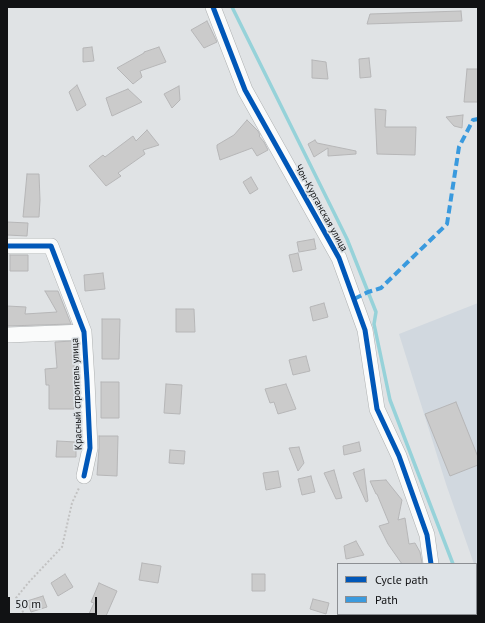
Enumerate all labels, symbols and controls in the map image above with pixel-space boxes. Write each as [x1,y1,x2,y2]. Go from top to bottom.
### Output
street label: Чон-Курганская улица [292,162,350,254]
street label: Красный строитель улица [69,338,85,450]
legend [337,563,477,615]
text: Cycle path [375,572,428,587]
scale bar [10,589,99,615]
text: Path [375,592,398,607]
text: 50 m [15,596,41,611]

